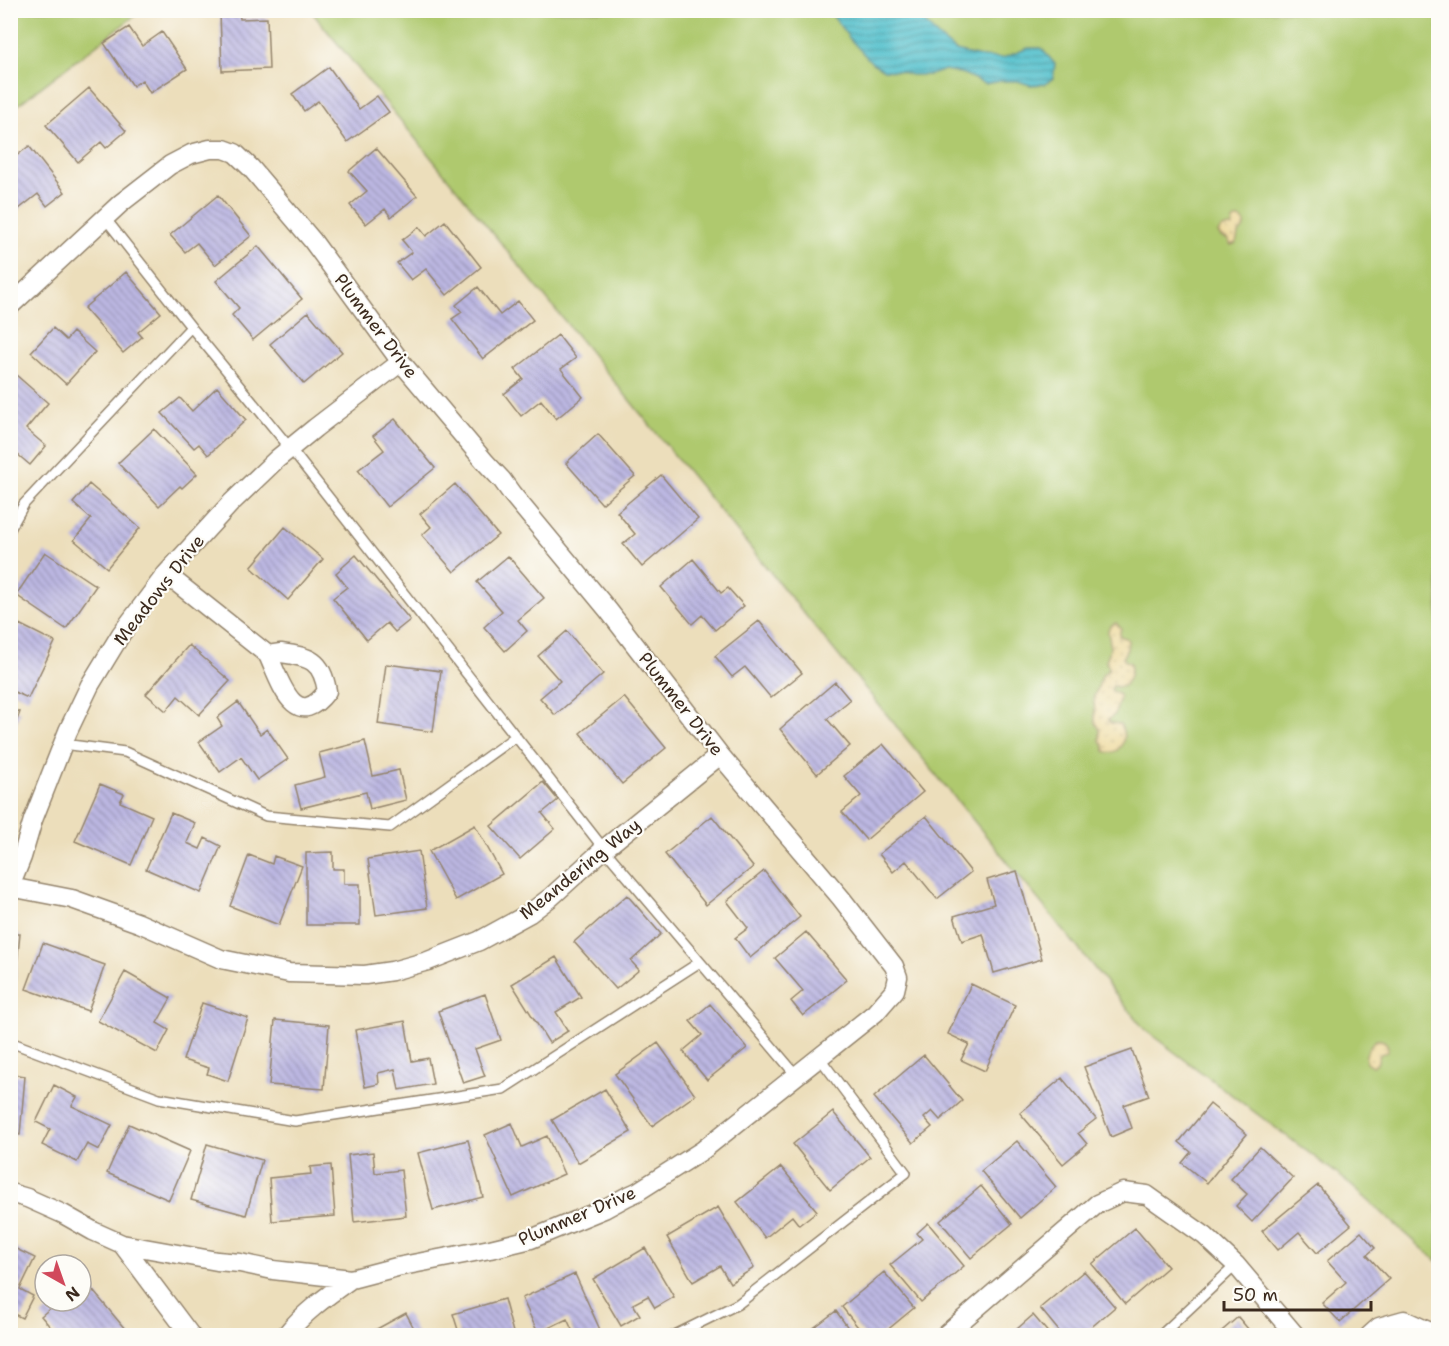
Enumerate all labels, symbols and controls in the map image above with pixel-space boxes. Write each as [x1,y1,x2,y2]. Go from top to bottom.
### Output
street label: Plummer Drive [329,269,423,383]
street label: Meadows Drive [108,530,210,650]
street label: Plummer Drive [633,647,729,761]
street label: Meandering Way [515,813,645,925]
street label: Plummer Drive [515,1180,639,1252]
north arrow [33,1253,93,1313]
scale bar [1224,1274,1371,1312]
text: N [61,1282,84,1306]
text: 50 m [1233,1283,1278,1307]

